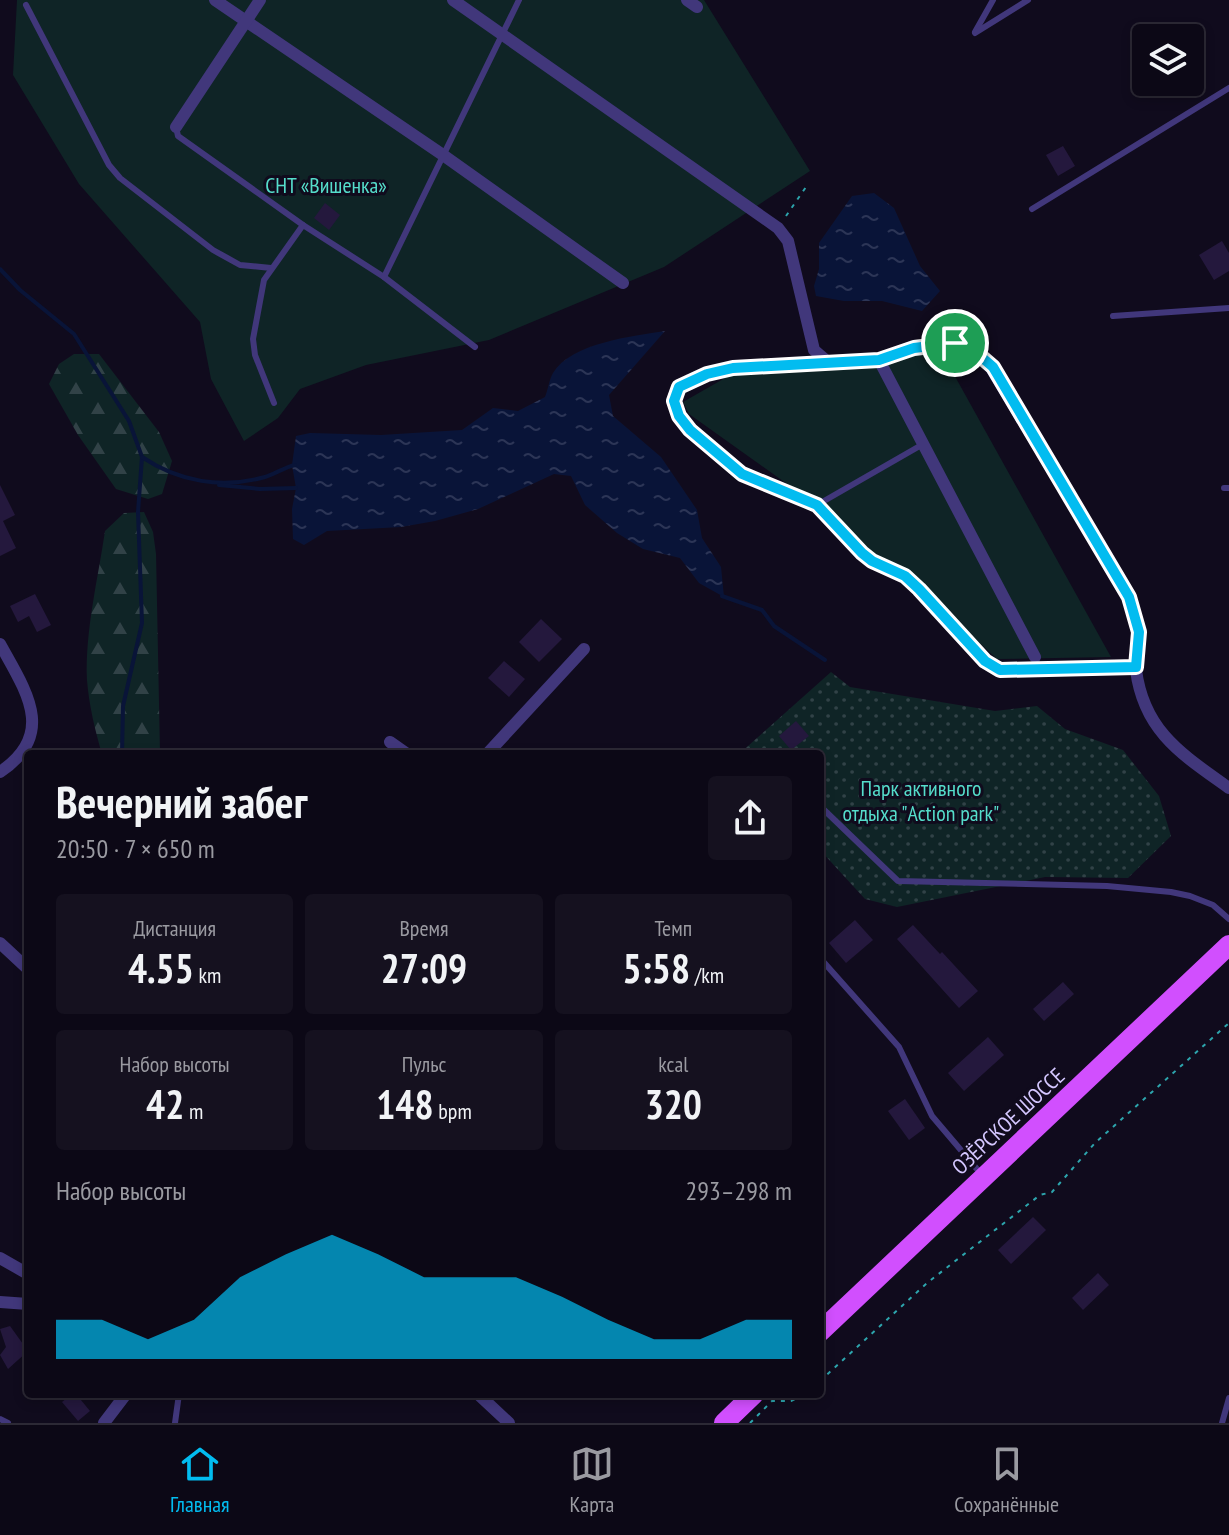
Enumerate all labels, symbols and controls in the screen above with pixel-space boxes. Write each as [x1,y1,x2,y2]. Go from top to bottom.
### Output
map controls [1132,24,1204,96]
button: layers [1132,24,1204,96]
park label: СНТ «Вишенка» [265,171,387,199]
pin [921,309,989,377]
icon: arrive [933,321,977,365]
text: Вечерний забег [56,773,307,830]
park label: Парк активного отдыха "Action park" [843,774,999,827]
button: share [708,776,792,860]
text: 20:50 · 7 × 650 m [56,832,215,865]
text: Дистанция [133,914,216,942]
text: Время [399,914,449,942]
text: Темп [655,914,692,942]
text: 4.55 [128,942,194,994]
text: 27:09 [381,942,467,994]
text: 5:58 [623,942,690,994]
text: km [194,961,221,989]
text: /km [690,961,724,989]
text: Набор высоты [120,1050,230,1078]
text: Пульс [402,1050,446,1078]
text: kcal [658,1050,688,1078]
street label: ОЗЁРСКОЕ ШОССЕ [946,1062,1070,1180]
text: 42 [146,1078,184,1130]
text: 148 [376,1078,434,1130]
text: 320 [645,1078,702,1130]
text: m [184,1097,203,1125]
text: bpm [434,1097,472,1125]
text: Набор высоты [56,1174,186,1207]
text: 293–298 m [686,1174,792,1207]
tab: Главная [170,1442,230,1518]
tab: Карта [570,1442,614,1518]
tab: Сохранённые [954,1442,1059,1518]

